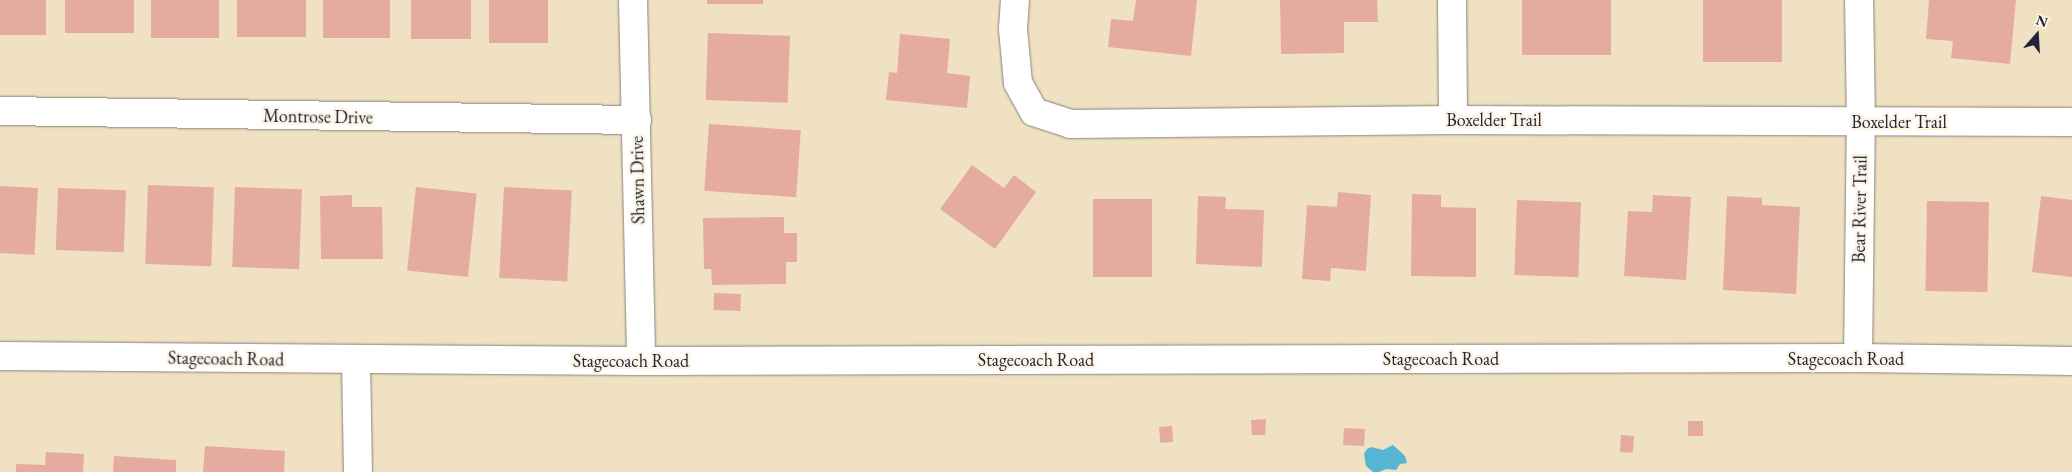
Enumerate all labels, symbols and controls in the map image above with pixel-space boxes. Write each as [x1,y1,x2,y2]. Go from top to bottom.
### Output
north arrow [2012,10,2062,60]
text: N [2034,10,2050,31]
street label: Montrose Drive [263,105,373,129]
street label: Boxelder Trail [1446,109,1542,131]
street label: Boxelder Trail [1851,111,1947,133]
street label: Shawn Drive [626,136,650,224]
street label: Bear River Trail [1848,155,1872,263]
street label: Stagecoach Road [168,347,284,371]
street label: Stagecoach Road [1383,348,1499,370]
street label: Stagecoach Road [1788,348,1904,370]
street label: Stagecoach Road [978,349,1094,371]
street label: Stagecoach Road [573,350,689,372]

